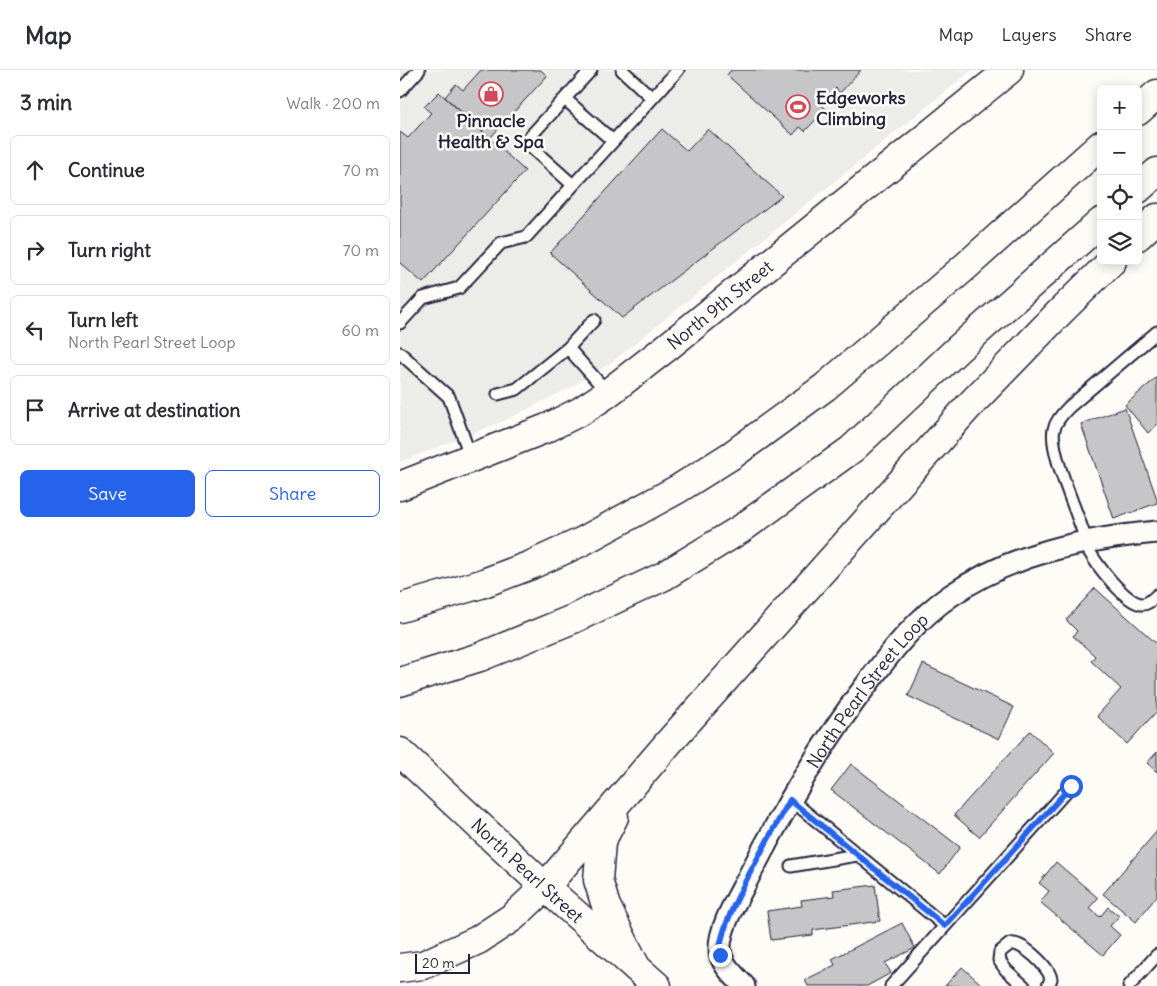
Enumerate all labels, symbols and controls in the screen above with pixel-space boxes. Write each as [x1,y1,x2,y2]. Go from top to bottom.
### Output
text: Map [25,20,72,50]
text: Map [938,23,973,46]
text: Layers [1001,23,1057,46]
text: Share [1085,23,1132,46]
shop icon: Pinnacle Health & Spa [478,81,504,107]
map controls [1097,85,1142,265]
button: + [1097,85,1142,130]
place label: Edgeworks Climbing [816,86,906,130]
text: 3 min [20,89,72,116]
text: Walk · 200 m [286,93,380,113]
sports icon: Edgeworks Climbing [785,94,811,120]
place label: Pinnacle Health & Spa [438,109,544,153]
button: − [1097,130,1142,175]
icon: ahead [21,156,49,184]
text: Continue [68,158,145,182]
text: 70 m [343,160,379,180]
button: locate [1097,175,1142,220]
button: layers [1097,220,1142,265]
icon: right [21,236,49,264]
text: Turn right [68,238,151,262]
text: 70 m [343,240,379,260]
street label: North 9th Street [662,255,777,354]
text: Turn left [68,308,138,332]
icon: left [21,316,49,344]
text: 60 m [341,320,379,340]
text: North Pearl Street Loop [68,332,236,352]
icon: arrive [21,396,49,424]
text: Arrive at destination [68,398,241,422]
button: Save [20,470,195,517]
button: Share [205,470,380,517]
street label: North Pearl Street Loop [801,608,933,772]
route start [1060,775,1083,798]
street label: North Pearl Street [467,813,589,927]
route end [709,944,732,967]
scale bar [415,951,470,974]
text: 20 m [422,954,455,972]

